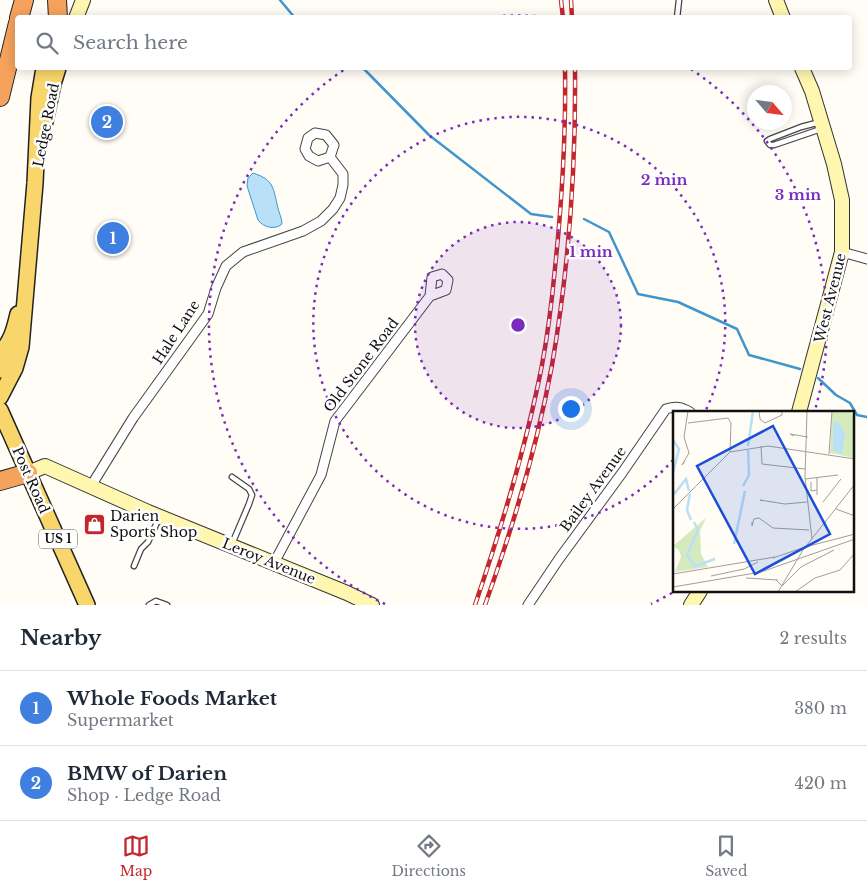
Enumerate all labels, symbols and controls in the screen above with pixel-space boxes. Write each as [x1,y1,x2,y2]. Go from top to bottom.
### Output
search box [15,15,852,70]
icon: search [33,29,61,57]
text: Search here [73,31,188,54]
street label: Ledge Road [29,81,63,169]
north arrow [747,85,792,130]
pin: 2 [91,103,123,141]
text: 2 min [641,170,687,189]
text: 3 min [775,185,821,204]
pin: 1 [97,219,129,257]
text: 1 min [569,242,613,261]
street label: West Avenue [810,251,850,346]
street label: Hale Lane [149,297,203,367]
street label: Old Stone Road [320,314,403,416]
centre of rings [509,316,527,334]
your location [558,396,584,422]
inset map [673,411,854,592]
street label: Bailey Avenue [556,443,630,535]
street label: Post Road [8,444,54,517]
place label: Darien Sports Shop [110,507,197,541]
shop icon: Darien Sports Shop [82,512,106,536]
road number: US 1 [39,530,77,548]
street label: Leroy Avenue [220,534,318,588]
text: Nearby [20,625,101,651]
text: 2 results [779,628,847,648]
text: Whole Foods Market [67,687,277,710]
text: 1 [33,698,39,718]
text: 380 m [794,698,847,718]
text: Supermarket [67,710,174,730]
text: BMW of Darien [67,762,227,785]
text: 2 [31,773,41,793]
text: 420 m [795,773,847,793]
text: Shop · Ledge Road [67,785,221,805]
tab: Map [120,832,152,880]
tab: Directions [391,832,466,880]
tab: Saved [705,832,747,880]

